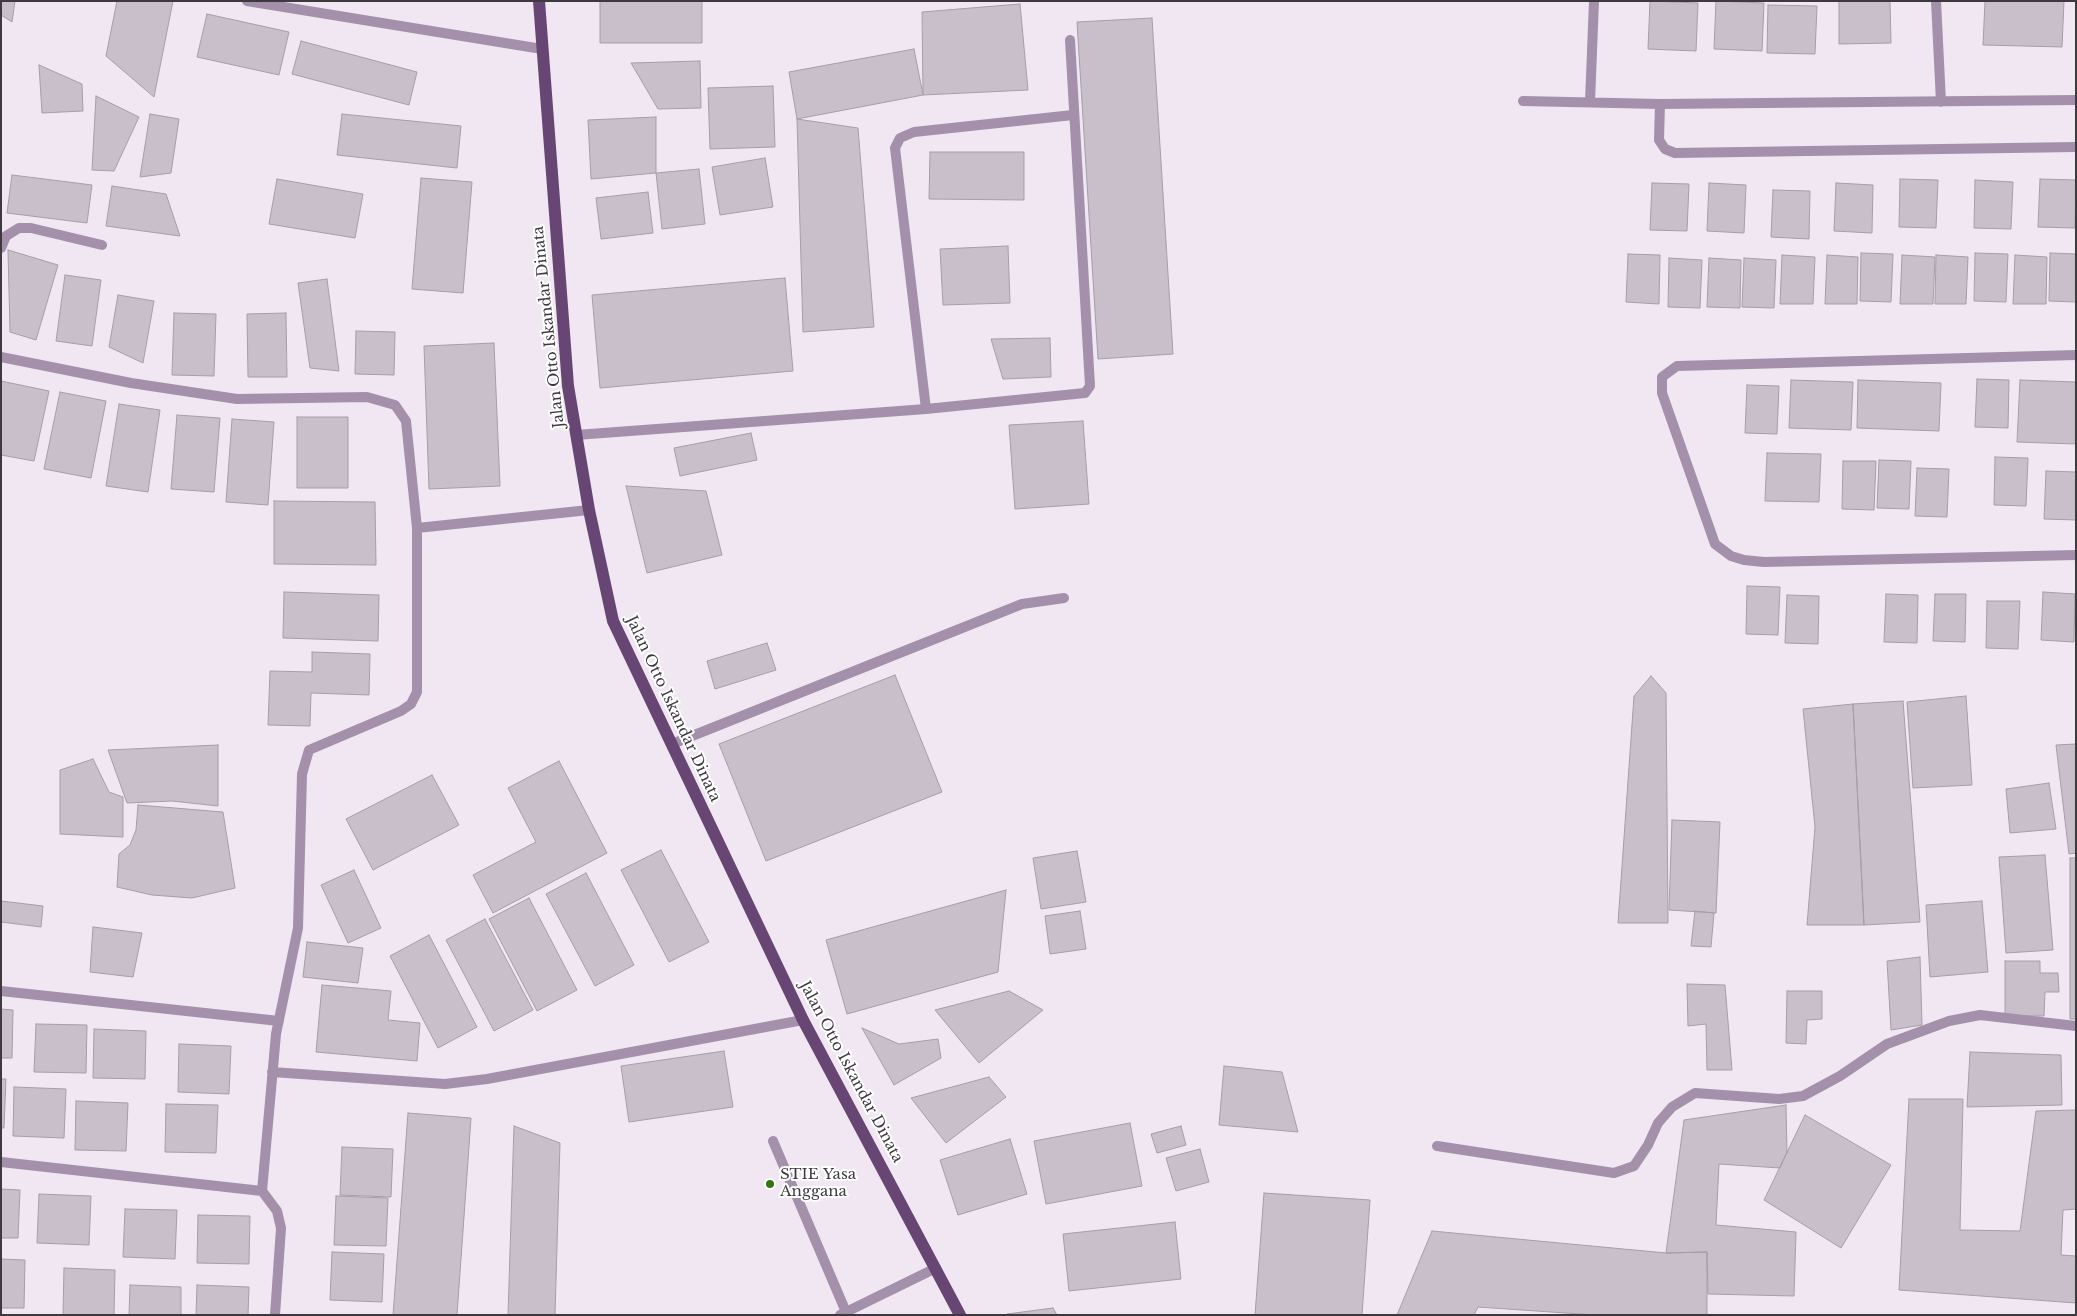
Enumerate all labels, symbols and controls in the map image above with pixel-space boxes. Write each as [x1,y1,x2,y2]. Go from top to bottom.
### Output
street label: Jalan Otto Iskandar Dinata [529,225,569,429]
street label: Jalan Otto Iskandar Dinata [622,613,724,805]
street label: Jalan Otto Iskandar Dinata [795,978,907,1166]
place label: STIE Yasa Anggana [780,1166,856,1201]
marker: STIE Yasa Anggana [764,1178,776,1190]

